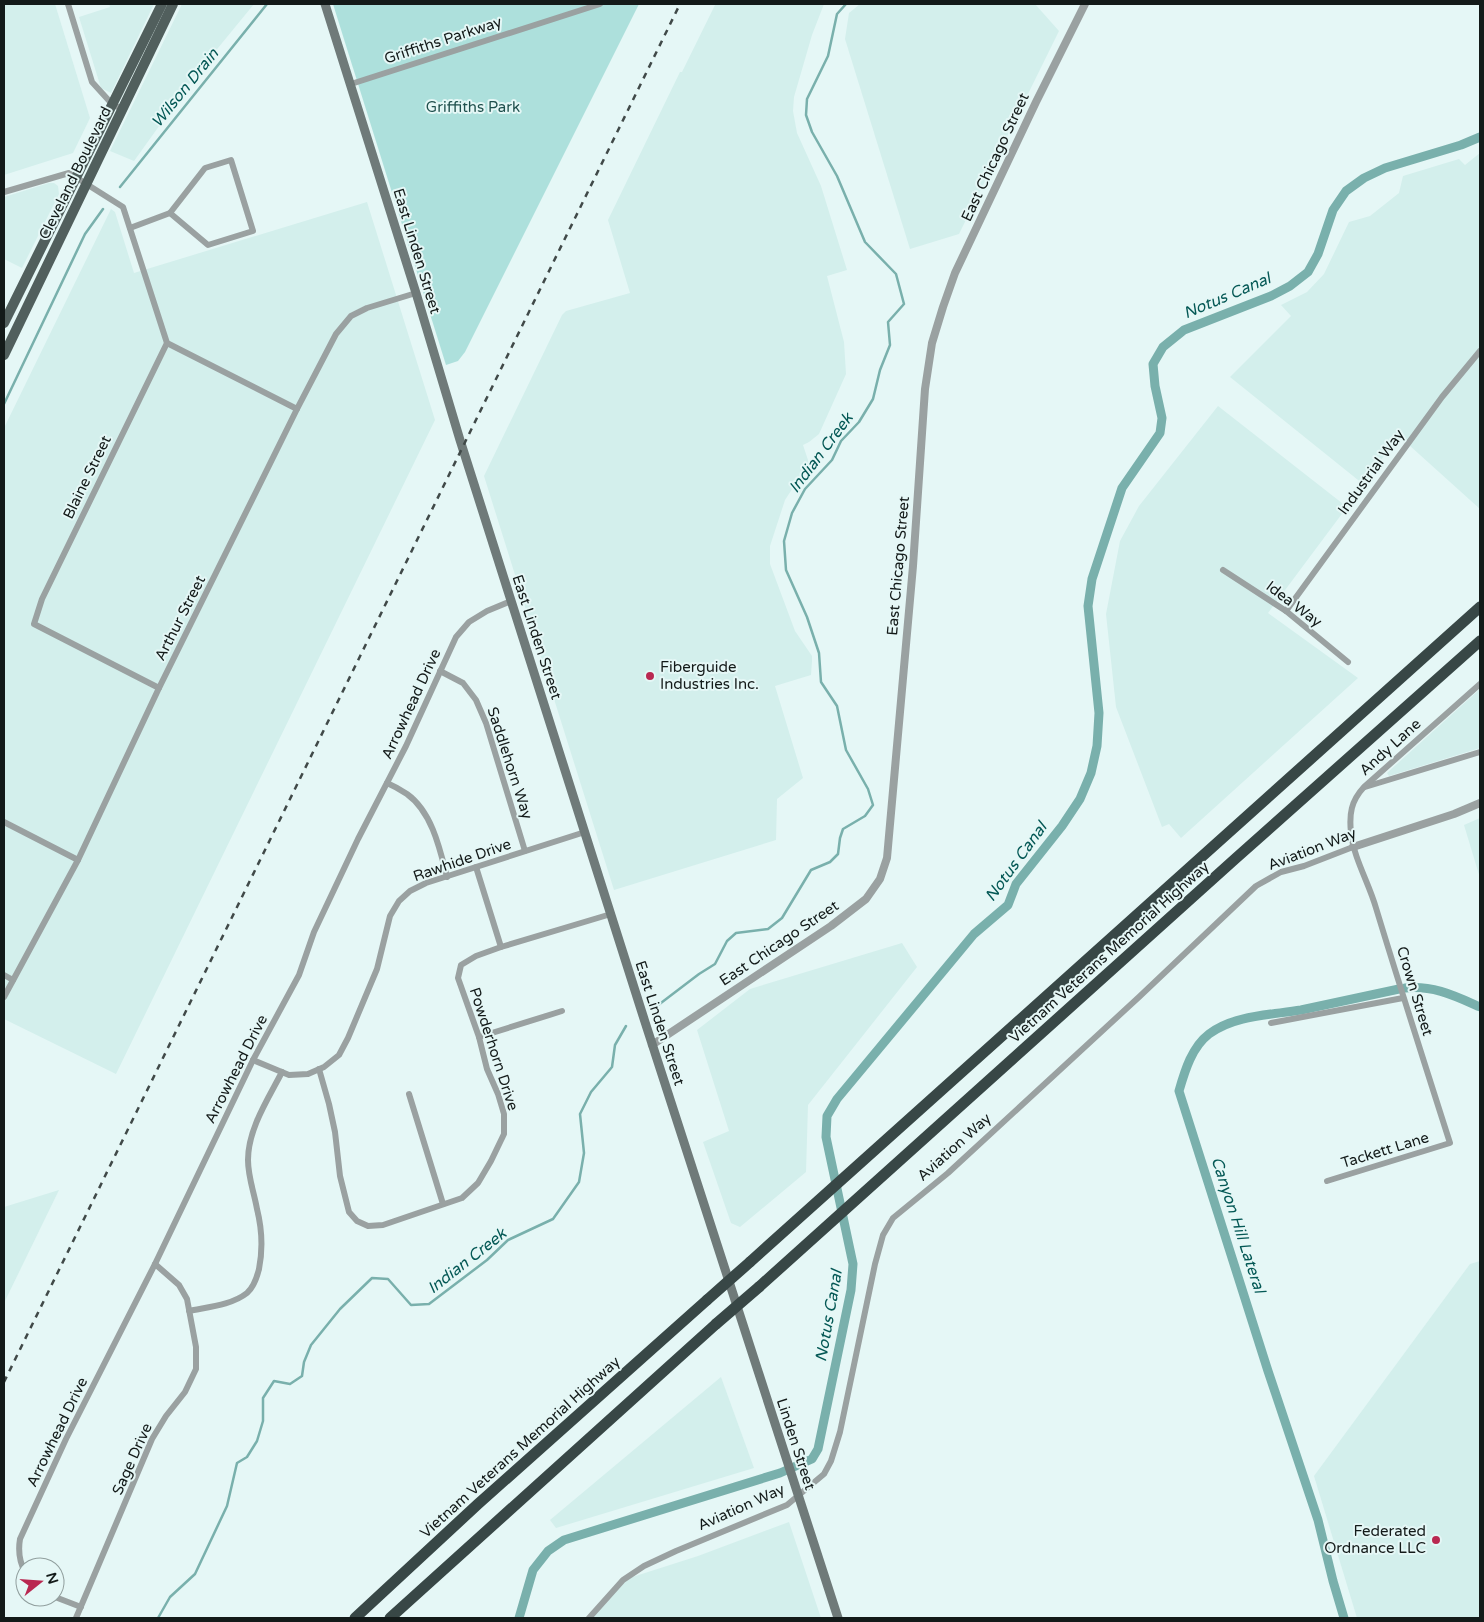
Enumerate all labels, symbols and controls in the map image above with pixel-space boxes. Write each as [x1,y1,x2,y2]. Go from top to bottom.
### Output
street label: Griffiths Parkway [382,13,504,67]
water label: Wilson Drain [147,43,224,132]
street label: East Chicago Street [957,90,1033,224]
park label: Griffiths Park [426,98,520,116]
street label: Cleveland Boulevard [35,104,115,242]
street label: East Linden Street [389,186,445,316]
water label: Notus Canal [1180,268,1275,323]
water label: Indian Creek [784,408,858,497]
street label: Industrial Way [1334,426,1408,518]
street label: Blaine Street [59,432,115,522]
street label: East Chicago Street [883,495,913,636]
street label: Arthur Street [151,572,209,664]
street label: East Linden Street [508,572,566,702]
street label: Idea Way [1263,577,1325,631]
street label: Arrowhead Drive [378,646,444,762]
place label: Fiberguide Industries Inc. [660,658,759,693]
marker: Fiberguide Industries Inc. [644,670,656,682]
street label: Saddlehorn Way [483,705,537,821]
street label: Andy Lane [1356,715,1424,779]
water label: Notus Canal [981,817,1053,905]
street label: Aviation Way [1265,824,1359,874]
street label: Rawhide Drive [411,835,513,885]
street label: Vietnam Veterans Memorial Highway [1005,857,1213,1047]
street label: East Chicago Street [716,896,842,990]
street label: Crown Street [1393,944,1437,1038]
street label: East Linden Street [631,958,689,1088]
street label: Powderhorn Drive [466,985,522,1113]
street label: Arrowhead Drive [201,1012,271,1126]
street label: Aviation Way [913,1109,995,1185]
street label: Tackett Lane [1339,1128,1431,1172]
water label: Canyon Hill Lateral [1207,1154,1270,1298]
water label: Indian Creek [423,1223,512,1298]
water label: Notus Canal [811,1267,847,1363]
street label: Vietnam Veterans Memorial Highway [416,1352,624,1542]
street label: Arrowhead Drive [23,1374,91,1490]
street label: Linden Street [773,1396,819,1492]
street label: Sage Drive [108,1420,156,1498]
street label: Aviation Way [695,1480,787,1534]
place label: Federated Ordnance LLC [1324,1522,1426,1557]
marker: Federated Ordnance LLC [1430,1534,1442,1546]
north arrow [15,1557,65,1607]
text: N [42,1570,62,1586]

